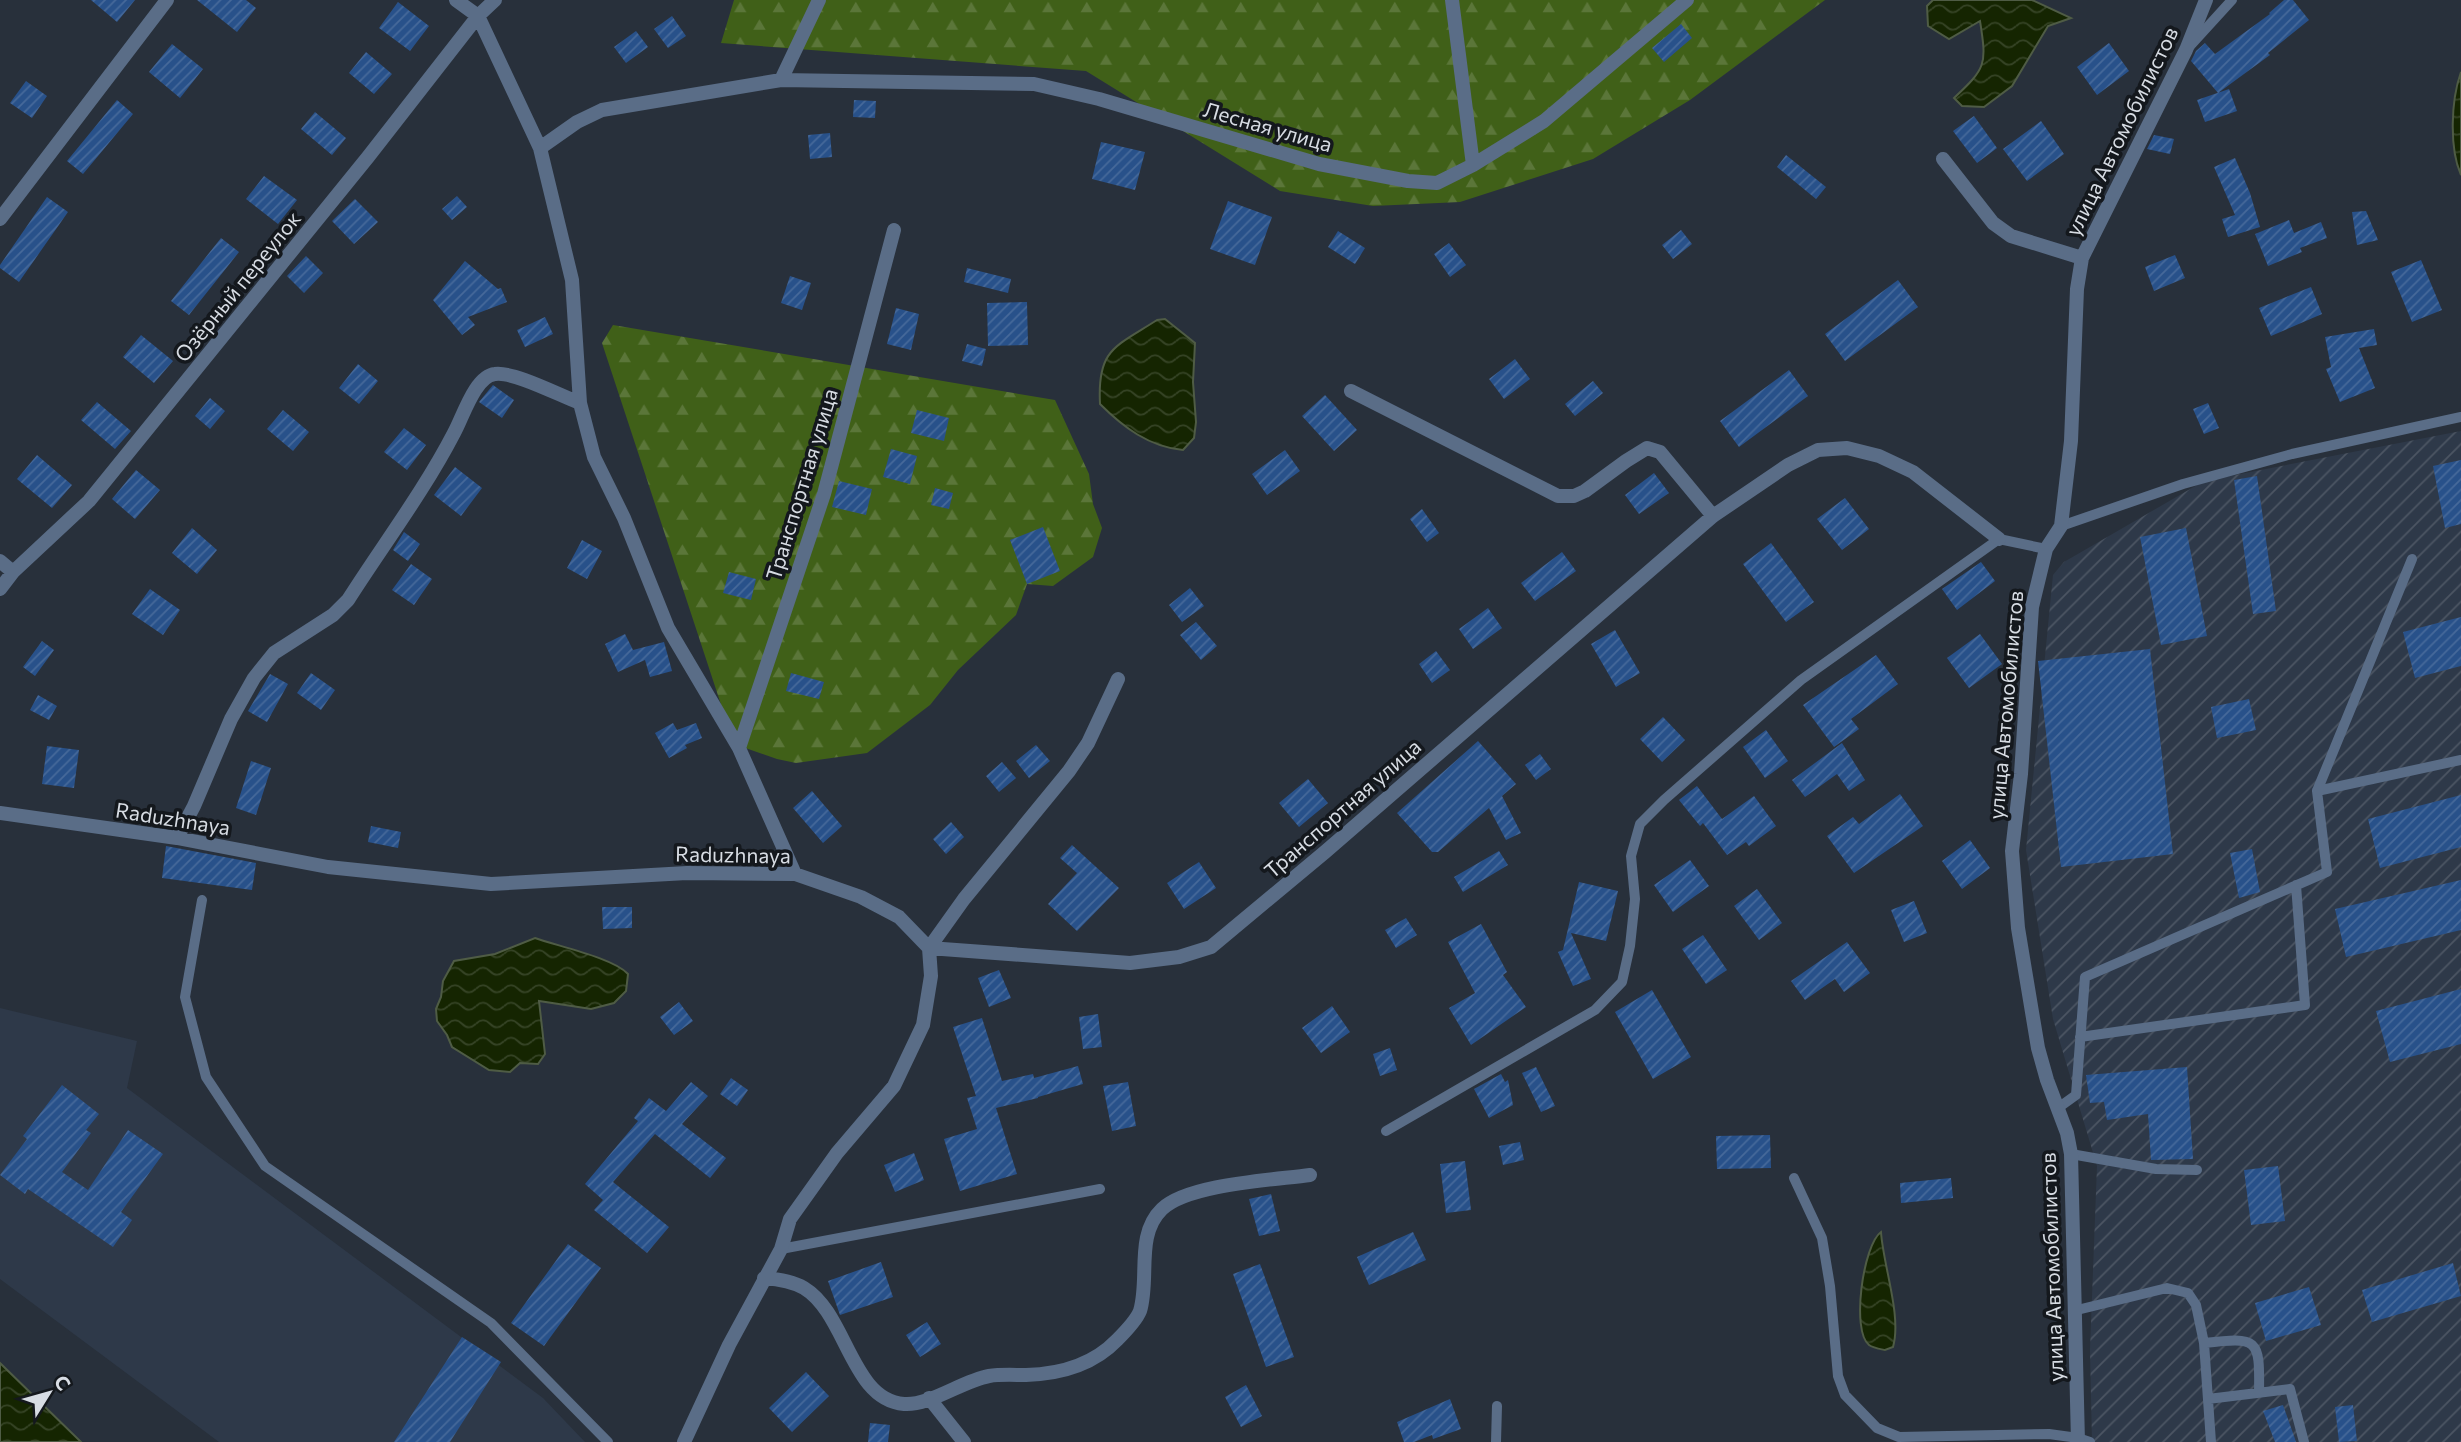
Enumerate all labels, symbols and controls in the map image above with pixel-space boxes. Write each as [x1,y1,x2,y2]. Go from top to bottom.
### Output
street label: улица Автомобилистов [2059,22,2183,240]
street label: Лесная улица [1201,96,1335,156]
street label: Озёрный переулок [169,206,305,366]
street label: Транспортная улица [760,385,842,583]
street label: улица Автомобилистов [1983,590,2027,820]
street label: Транспортная улица [1259,733,1425,883]
street label: Raduzhnaya [114,797,232,839]
street label: Raduzhnaya [675,840,791,868]
street label: улица Автомобилистов [2035,1152,2067,1382]
north arrow [14,1358,84,1428]
text: С [50,1370,76,1395]

